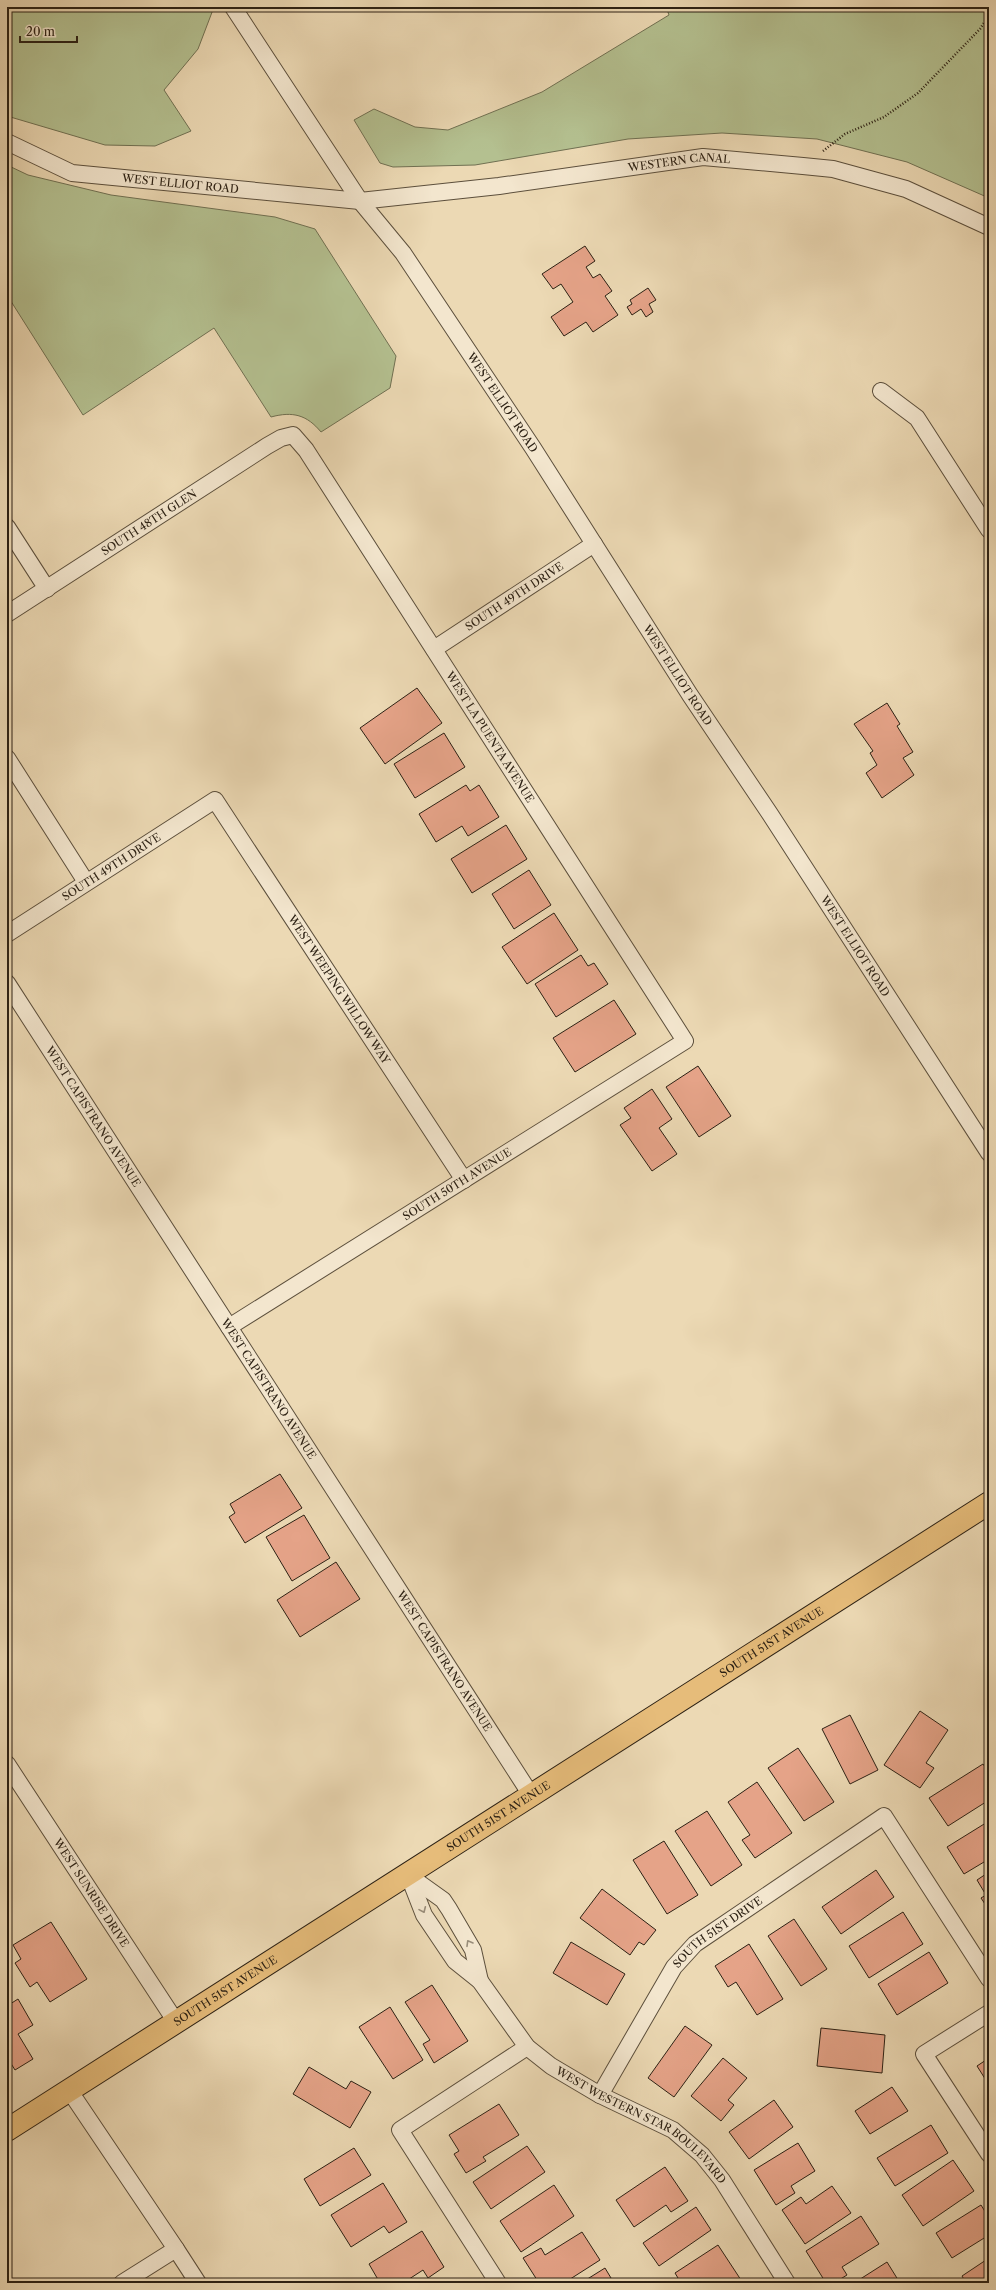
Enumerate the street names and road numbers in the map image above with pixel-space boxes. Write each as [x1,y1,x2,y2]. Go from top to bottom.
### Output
street label: WESTERN CANAL [626,150,732,175]
street label: WEST ELLIOT ROAD [121,171,239,196]
street label: WEST ELLIOT ROAD [464,349,541,455]
street label: SOUTH 48TH GLEN [99,486,199,558]
street label: SOUTH 49TH DRIVE [462,559,566,634]
street label: WEST ELLIOT ROAD [640,621,715,728]
street label: WEST LA PUENTA AVENUE [442,668,538,806]
street label: SOUTH 49TH DRIVE [59,830,164,904]
street label: WEST ELLIOT ROAD [817,892,893,999]
street label: WEST WEEPING WILLOW WAY [285,911,393,1067]
street label: WEST CAPISTRANO AVENUE [42,1043,144,1190]
street label: SOUTH 50TH AVENUE [400,1145,514,1223]
street label: WEST CAPISTRANO AVENUE [218,1315,320,1462]
street label: WEST CAPISTRANO AVENUE [393,1587,495,1734]
street label: SOUTH 51ST AVENUE [717,1603,826,1680]
street label: SOUTH 51ST AVENUE [444,1778,553,1855]
street label: WEST SUNRISE DRIVE [50,1835,132,1950]
street label: SOUTH 51ST DRIVE [670,1893,765,1971]
street label: SOUTH 51ST AVENUE [171,1952,280,2029]
street label: WEST WESTERN STAR BOULEVARD [553,2063,729,2186]

